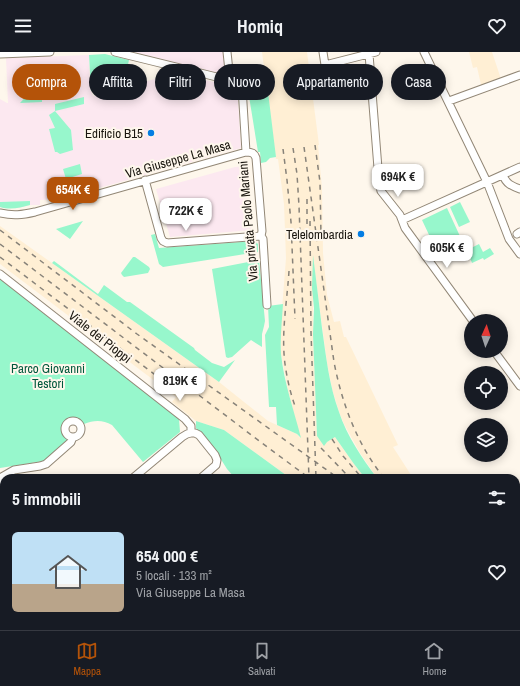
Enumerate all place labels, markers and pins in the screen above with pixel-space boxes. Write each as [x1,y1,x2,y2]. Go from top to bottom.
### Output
place label: Edificio B15 [85,125,143,142]
marker: Edificio B15 [146,128,156,138]
pin: 694K € [365,164,431,198]
pin: 654K € [40,177,106,211]
pin: 722K € [153,198,219,232]
place label: Telelombardia [286,226,353,243]
marker: Telelombardia [356,229,366,239]
pin: 605K € [414,235,480,269]
pin: 819K € [147,368,213,402]

